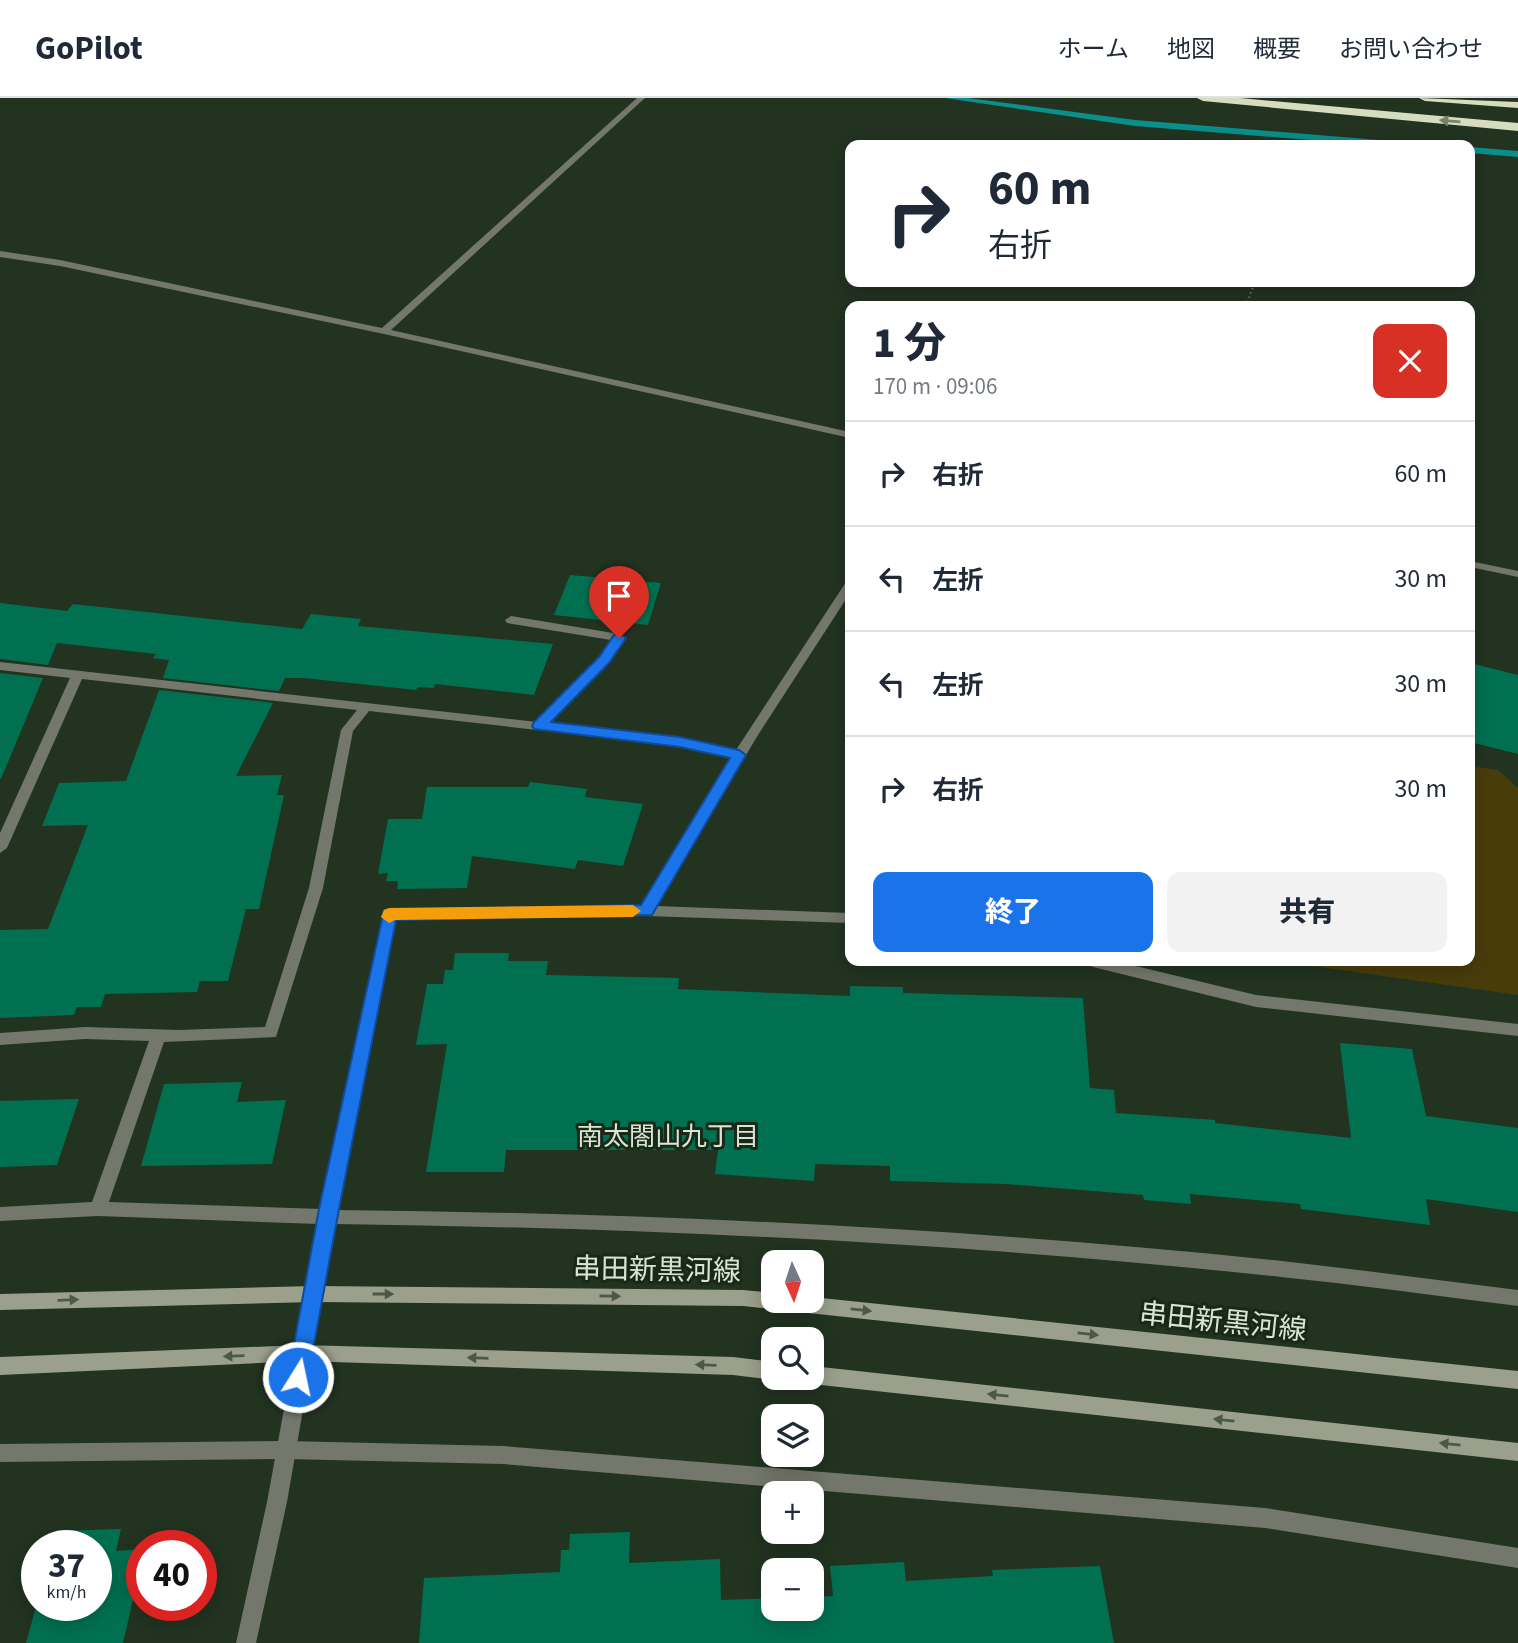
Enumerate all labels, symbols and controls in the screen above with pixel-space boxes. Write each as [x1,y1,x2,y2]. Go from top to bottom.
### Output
text: GoPilot [35,25,143,72]
text: ホーム [1058,32,1129,67]
text: 地図 [1167,32,1215,67]
text: 概要 [1253,32,1301,67]
text: お問い合わせ [1339,32,1483,67]
one-way arrow [1439,115,1461,126]
text: 60 m [988,154,1092,224]
icon: right [873,168,964,259]
text: 右折 [988,223,1052,269]
text: 1 分 [873,314,946,374]
button: close [1373,324,1447,398]
text: 170 m · 09:06 [873,370,997,403]
icon: right [873,455,911,493]
text: 60 m [1394,455,1447,492]
text: 右折 [932,457,984,494]
icon: left [873,560,911,598]
text: 30 m [1394,560,1447,597]
text: 左折 [932,562,984,599]
pin [589,566,649,638]
icon: arrive [600,577,638,615]
icon: left [873,665,911,703]
text: 30 m [1394,665,1447,702]
text: 左折 [932,667,984,704]
icon: right [873,770,911,808]
text: 30 m [1394,770,1447,807]
text: 右折 [932,772,984,809]
button: 終了 [873,872,1153,952]
button: 共有 [1167,872,1447,952]
district label: 南太閤山九丁目 [577,1118,759,1155]
street label: 串田新黒河線 [573,1249,741,1291]
north arrow [761,1250,824,1312]
map controls [761,1250,824,1621]
one-way arrow [372,1288,394,1300]
one-way arrow [599,1290,621,1302]
street label: 串田新黒河線 [1137,1293,1309,1351]
one-way arrow [57,1295,79,1306]
one-way arrow [851,1305,873,1316]
button: search [761,1327,824,1390]
one-way arrow [1077,1329,1099,1340]
position arrow [261,1340,335,1414]
one-way arrow [222,1350,244,1361]
one-way arrow [467,1353,489,1364]
one-way arrow [694,1360,716,1371]
one-way arrow [987,1389,1009,1400]
button: layers [761,1404,824,1467]
one-way arrow [1213,1414,1235,1425]
one-way arrow [1439,1438,1461,1449]
button: + [761,1481,824,1544]
speed limit sign: 40 [126,1530,217,1621]
text: 37 [48,1541,85,1591]
button: − [761,1558,824,1621]
text: km/h [47,1580,86,1605]

